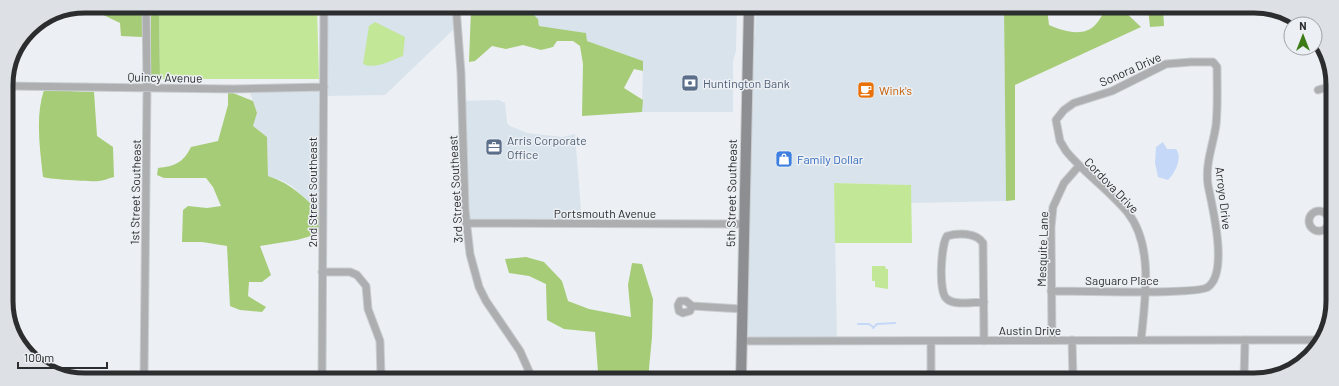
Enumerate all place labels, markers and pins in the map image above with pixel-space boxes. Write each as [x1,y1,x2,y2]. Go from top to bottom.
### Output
bank icon: Huntington Bank [680,73,700,93]
place label: Huntington Bank [703,76,790,90]
cafe icon: Wink's [856,80,876,100]
place label: Wink's [879,83,912,97]
place label: Arris Corporate Office [507,133,587,161]
office icon: Arris Corporate Office [484,137,504,157]
shop icon: Family Dollar [774,149,794,169]
place label: Family Dollar [797,152,864,166]

